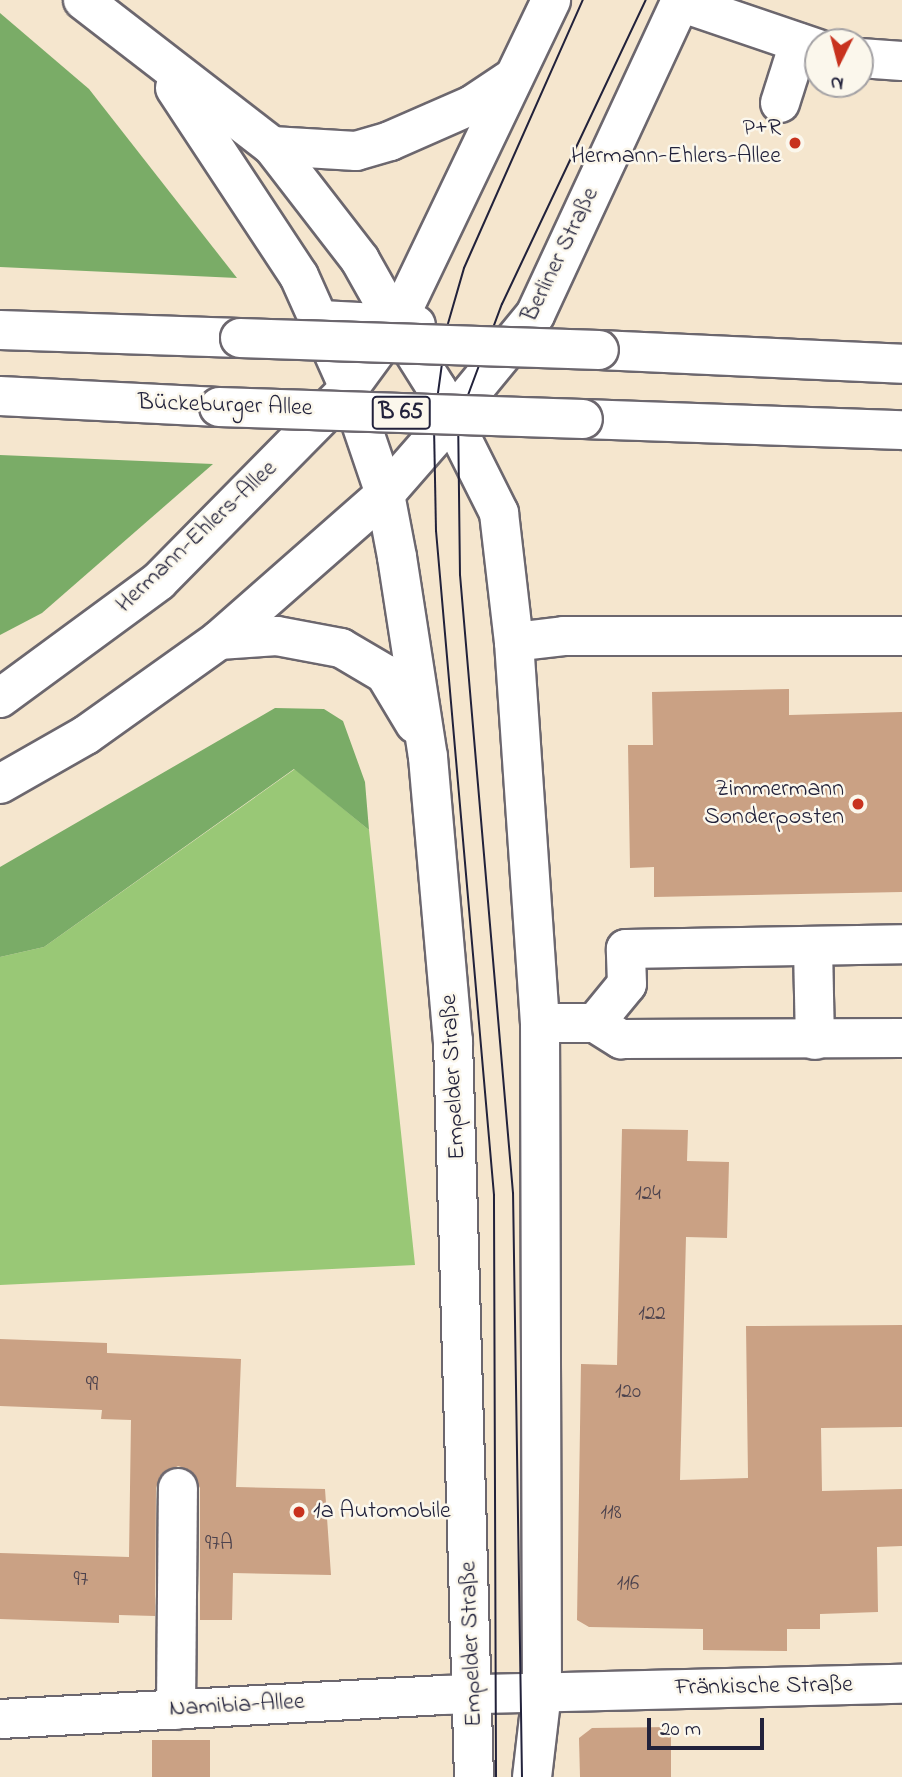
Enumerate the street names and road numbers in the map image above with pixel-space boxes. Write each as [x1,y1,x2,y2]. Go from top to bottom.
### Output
street label: Berliner Straße [516,183,606,327]
street label: Bückeburger Allee [137,389,313,423]
road number: B 65 [371,394,431,432]
street label: Hermann-Ehlers-Allee [110,455,284,619]
street label: Empelder Straße [435,993,473,1161]
street label: Empelder Straße [455,1561,489,1727]
street label: Fränkische Straße [675,1671,853,1703]
street label: Namibia-Allee [169,1688,305,1724]

